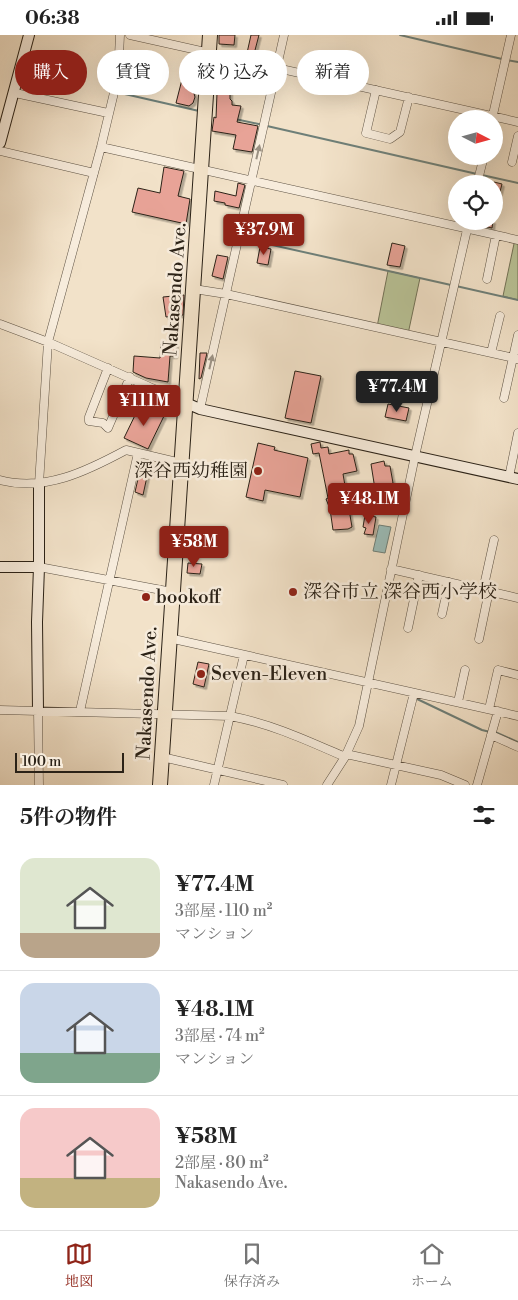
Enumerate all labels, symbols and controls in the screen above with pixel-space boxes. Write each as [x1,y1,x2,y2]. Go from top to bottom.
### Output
text: 06:38 [25,6,80,30]
chip: 購入 [15,50,87,95]
chip: 賃貸 [97,50,169,95]
chip: 絞り込み [179,50,287,95]
chip: 新着 [297,50,369,95]
north arrow [448,110,502,165]
map controls [448,110,503,230]
one-way arrow [254,144,262,159]
button: locate [448,175,503,230]
pin: ¥37.9M [223,213,305,256]
text: ¥37.9M [234,220,294,240]
street label: Nakasendo Ave. [158,222,192,356]
one-way arrow [207,354,215,369]
pin: ¥77.4M [356,371,438,413]
text: ¥77.4M [367,377,427,397]
pin: ¥111M [109,385,179,427]
text: ¥111M [118,391,170,411]
place label: 深谷西幼稚園 [134,459,248,483]
marker: 深谷西幼稚園 [252,465,264,477]
pin: ¥48.1M [328,483,410,525]
text: ¥48.1M [339,489,399,509]
pin: ¥58M [164,525,224,568]
text: ¥58M [170,532,218,552]
place label: 深谷市立 深谷西小学校 [303,580,497,604]
place label: bookoff [156,585,221,609]
marker: 深谷市立 深谷西小学校 [287,586,299,598]
marker: bookoff [140,591,152,603]
street label: Nakasendo Ave. [132,626,162,760]
place label: Seven-Eleven [211,662,327,686]
marker: Seven-Eleven [195,668,207,680]
scale bar [15,750,124,773]
text: 100 m [22,753,61,771]
icon: filters [470,801,498,829]
text: 5件の物件 [20,805,117,831]
text: ¥77.4M [175,872,254,898]
icon: home [60,878,120,938]
text: 3部屋 · 110 m² [175,901,272,921]
text: マンション [175,924,254,944]
text: ¥48.1M [175,997,254,1023]
icon: home [60,1003,120,1063]
text: 3部屋 · 74 m² [175,1026,265,1046]
text: マンション [175,1049,254,1069]
text: ¥58M [175,1124,237,1150]
icon: home [60,1128,120,1188]
text: 2部屋 · 80 m² [175,1153,269,1173]
text: Nakasendo Ave. [175,1173,287,1193]
tab: 地図 [65,1240,93,1291]
tab: 保存済み [224,1240,280,1291]
tab: ホーム [411,1240,453,1291]

